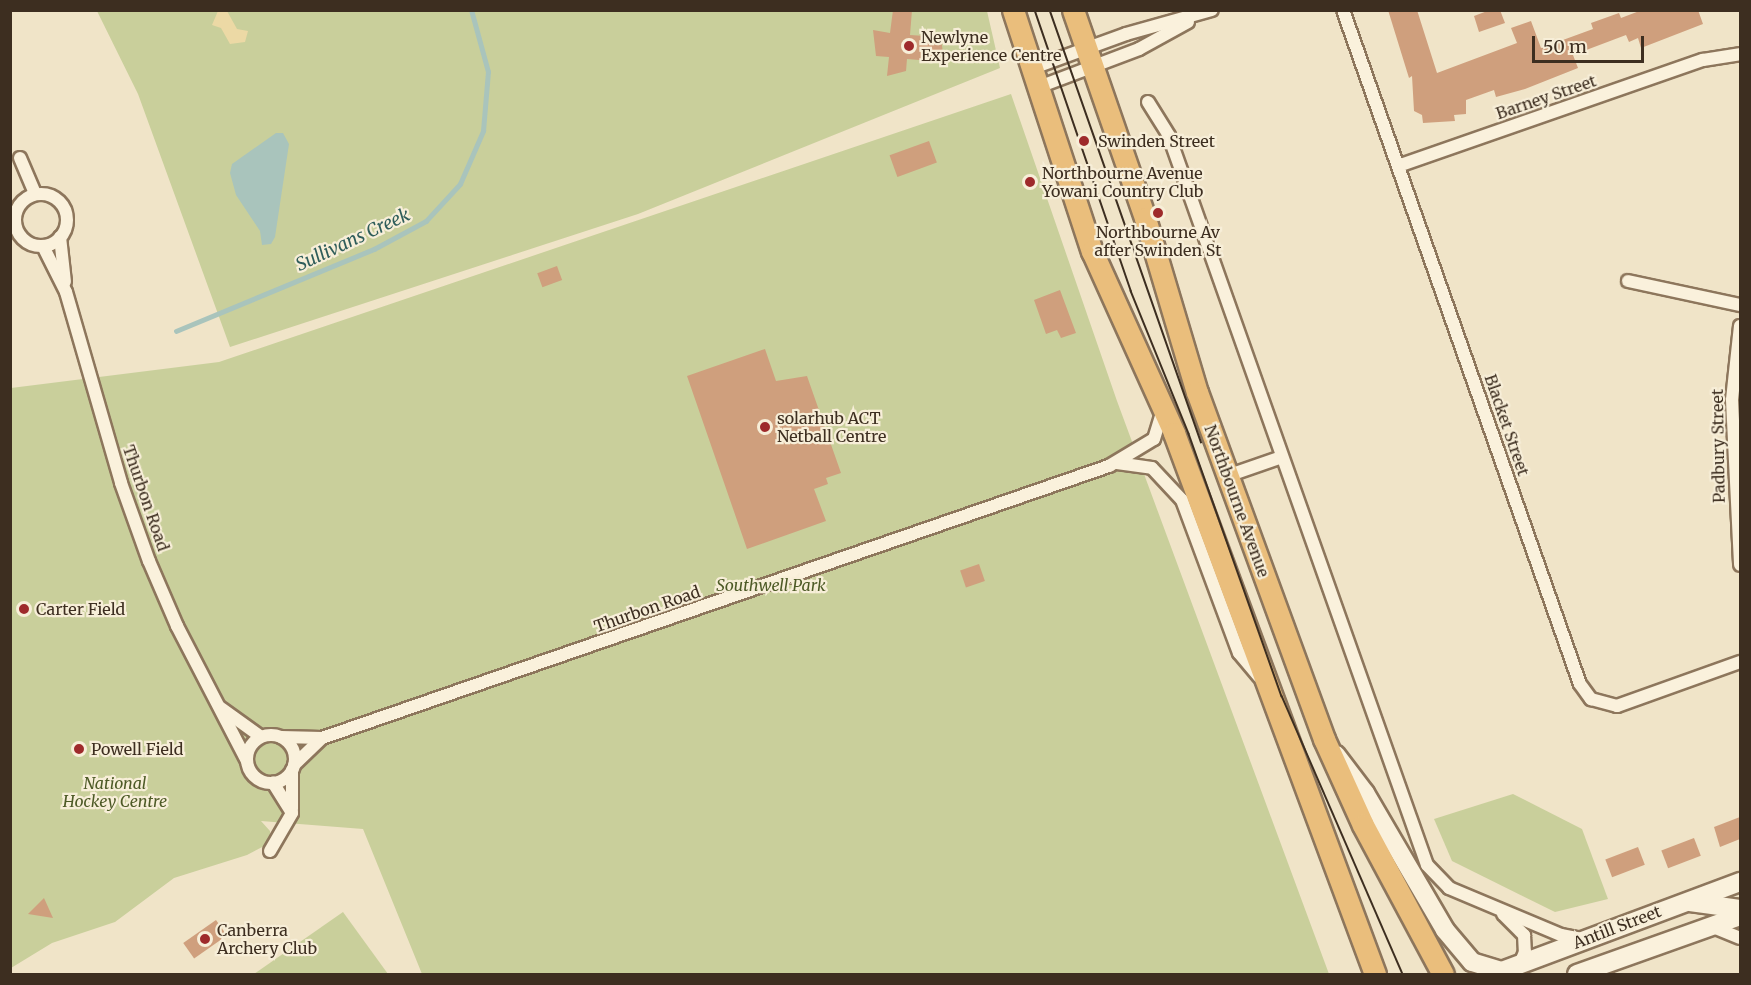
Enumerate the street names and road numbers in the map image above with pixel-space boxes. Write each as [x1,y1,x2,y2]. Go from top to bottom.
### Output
street label: Barney Street [1493,71,1599,123]
street label: Blacket Street [1481,372,1533,478]
street label: Padbury Street [1707,389,1729,503]
street label: Northbourne Avenue [1201,422,1273,580]
street label: Thurbon Road [119,442,173,554]
street label: Thurbon Road [591,582,703,636]
street label: Antill Street [1570,901,1664,953]

